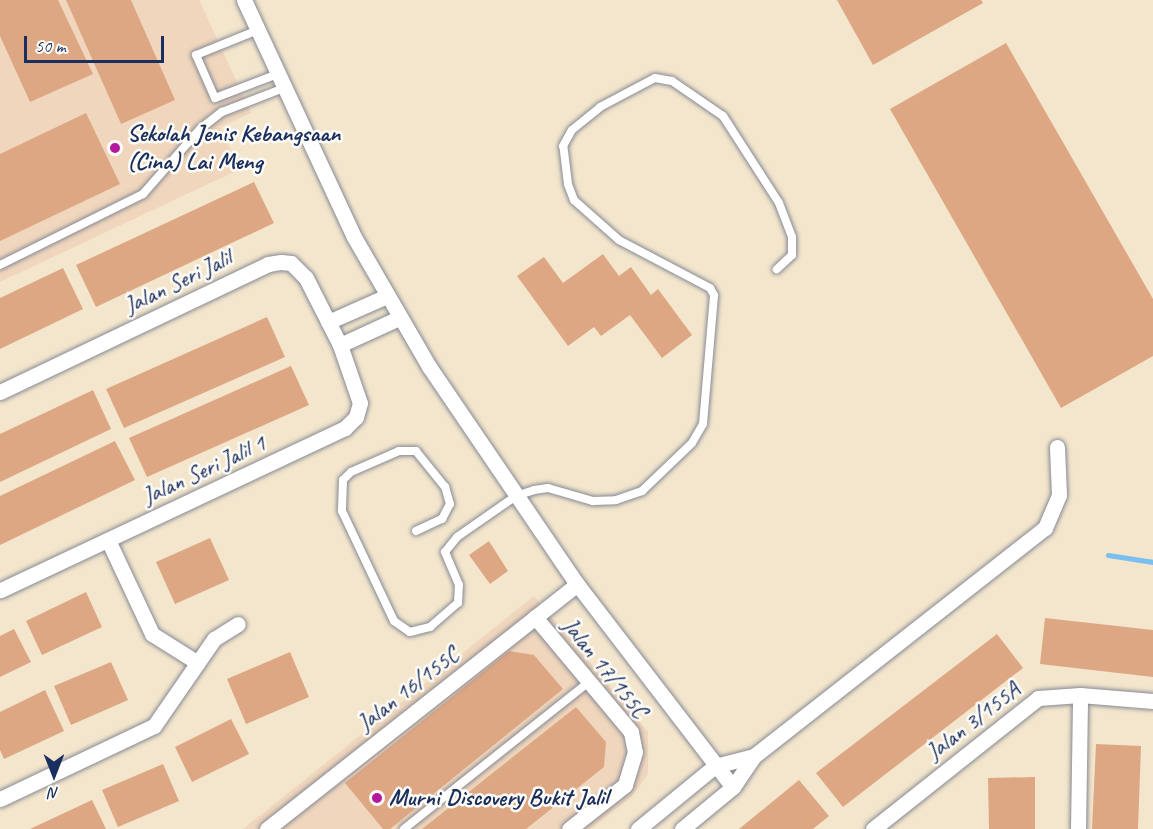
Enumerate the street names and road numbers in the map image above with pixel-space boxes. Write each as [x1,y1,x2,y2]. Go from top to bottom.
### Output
street label: Jalan Seri Jalil [120,244,236,320]
street label: Jalan Seri Jalil 1 [138,429,270,511]
street label: Jalan 17/155C [556,612,654,724]
street label: Jalan 16/155C [351,640,465,738]
street label: Jalan 3/155A [920,675,1026,767]

